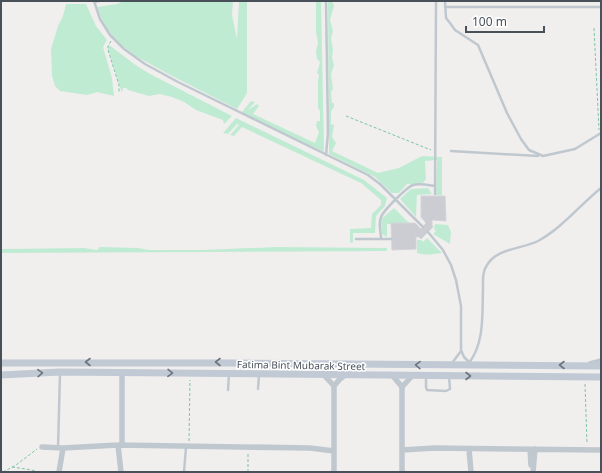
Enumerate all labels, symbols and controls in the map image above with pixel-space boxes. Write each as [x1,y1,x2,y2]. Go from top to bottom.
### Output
scale bar [466,8,544,34]
text: 100 m [472,13,507,30]
street label: Fatima Bint Mubarak Street [237,357,366,373]
one-way arrow [85,358,91,366]
one-way arrow [215,358,221,366]
one-way arrow [415,360,421,369]
one-way arrow [559,361,565,370]
one-way arrow [37,369,43,378]
one-way arrow [167,369,173,377]
one-way arrow [465,372,471,380]

